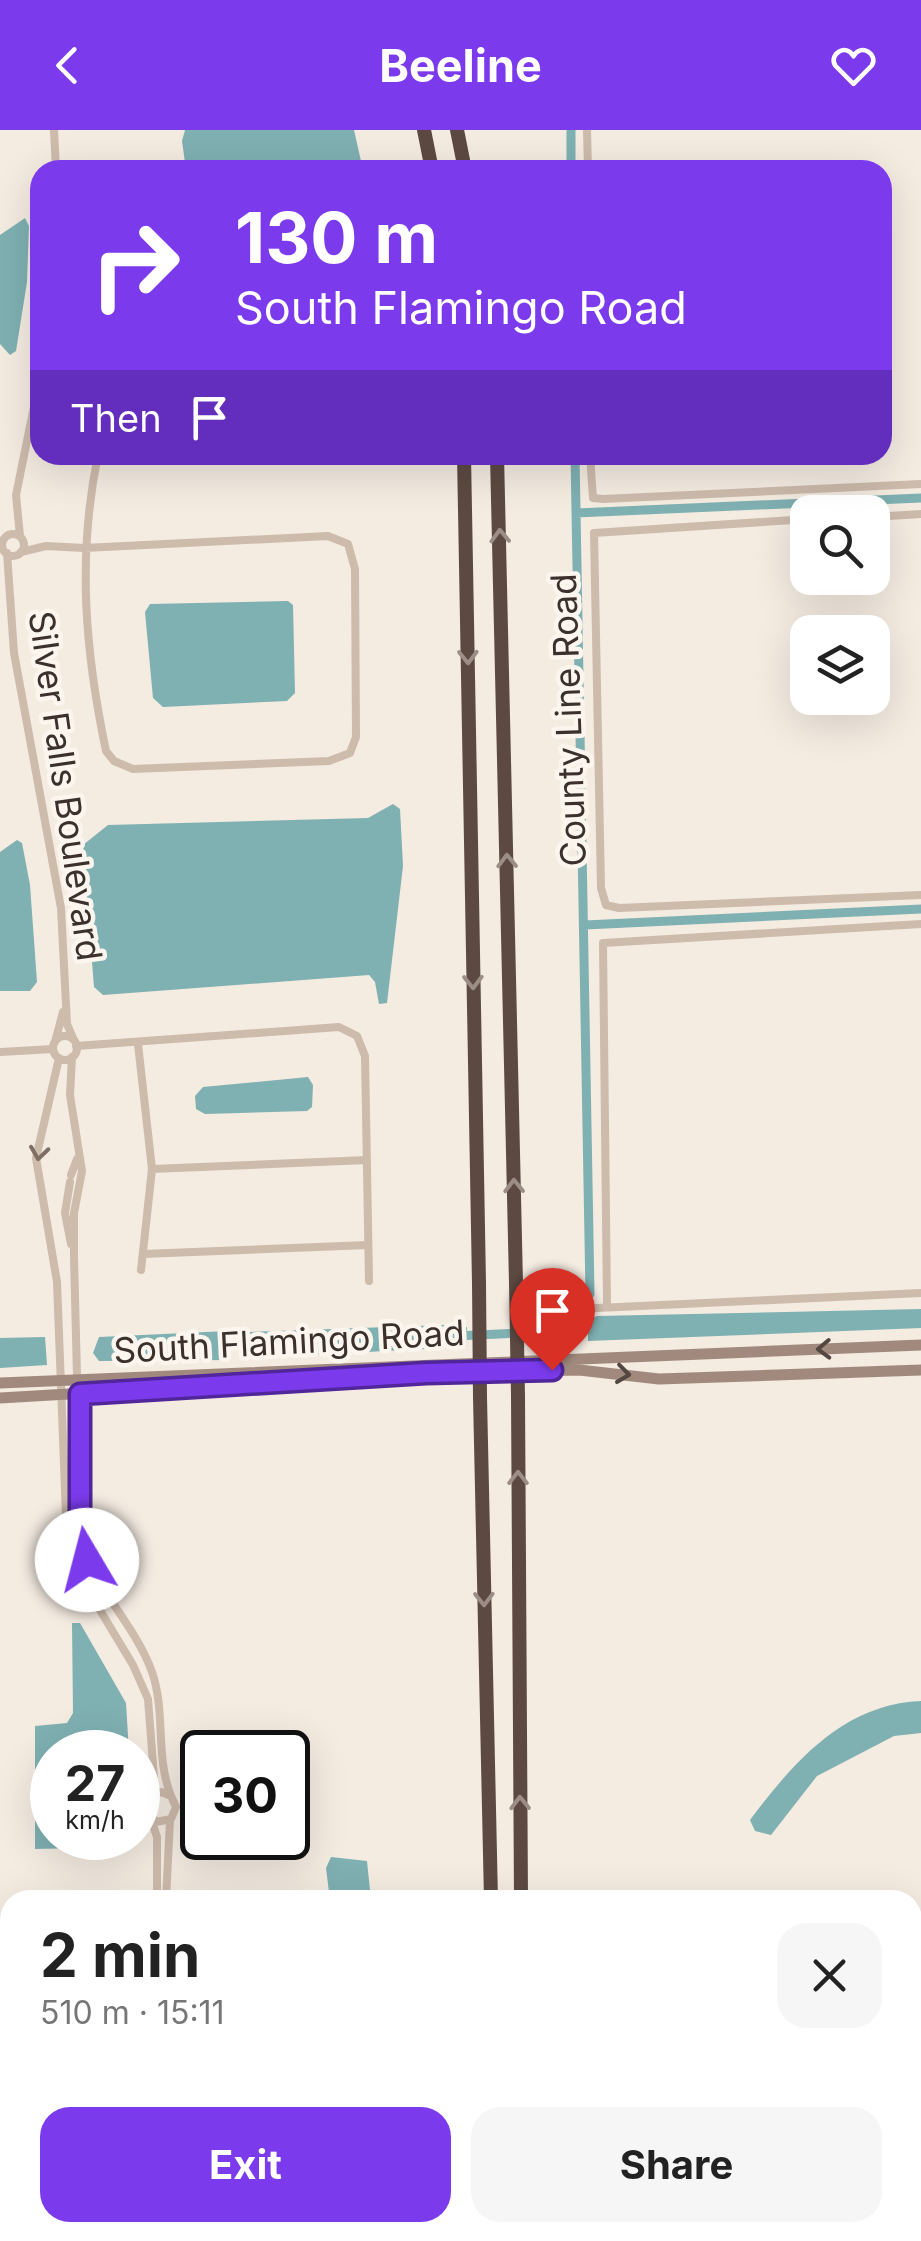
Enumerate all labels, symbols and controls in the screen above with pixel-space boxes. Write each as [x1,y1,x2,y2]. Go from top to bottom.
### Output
icon: back [40,38,95,93]
text: Beeline [379,38,542,93]
icon: heart [826,38,881,93]
text: 130 m [235,195,438,280]
icon: right [70,200,200,330]
text: South Flamingo Road [235,280,687,335]
icon: arrive [182,390,237,445]
text: Then [70,395,162,441]
map controls [790,495,890,715]
button: search [790,495,890,595]
one-way arrow [489,527,510,543]
street label: County Line Road [542,573,594,867]
street label: Silver Falls Boulevard [21,608,111,963]
button: layers [790,615,890,715]
one-way arrow [457,650,479,666]
one-way arrow [496,852,518,868]
one-way arrow [462,976,484,991]
one-way arrow [29,1145,50,1161]
one-way arrow [503,1177,524,1193]
pin [510,1268,595,1371]
icon: arrive [525,1283,580,1338]
street label: South Flamingo Road [112,1311,466,1371]
one-way arrow [815,1338,831,1359]
one-way arrow [615,1363,631,1384]
one-way arrow [507,1469,529,1484]
position arrow [35,1508,139,1612]
one-way arrow [474,1592,495,1608]
speed limit sign: 30 [180,1730,310,1860]
text: 27 [65,1753,125,1813]
one-way arrow [509,1794,531,1810]
text: km/h [65,1805,125,1835]
text: 2 min [40,1919,200,1991]
button: close [777,1923,882,2028]
text: 510 m · 15:11 [40,1993,225,2032]
button: Exit [40,2107,451,2222]
button: Share [471,2107,882,2222]

